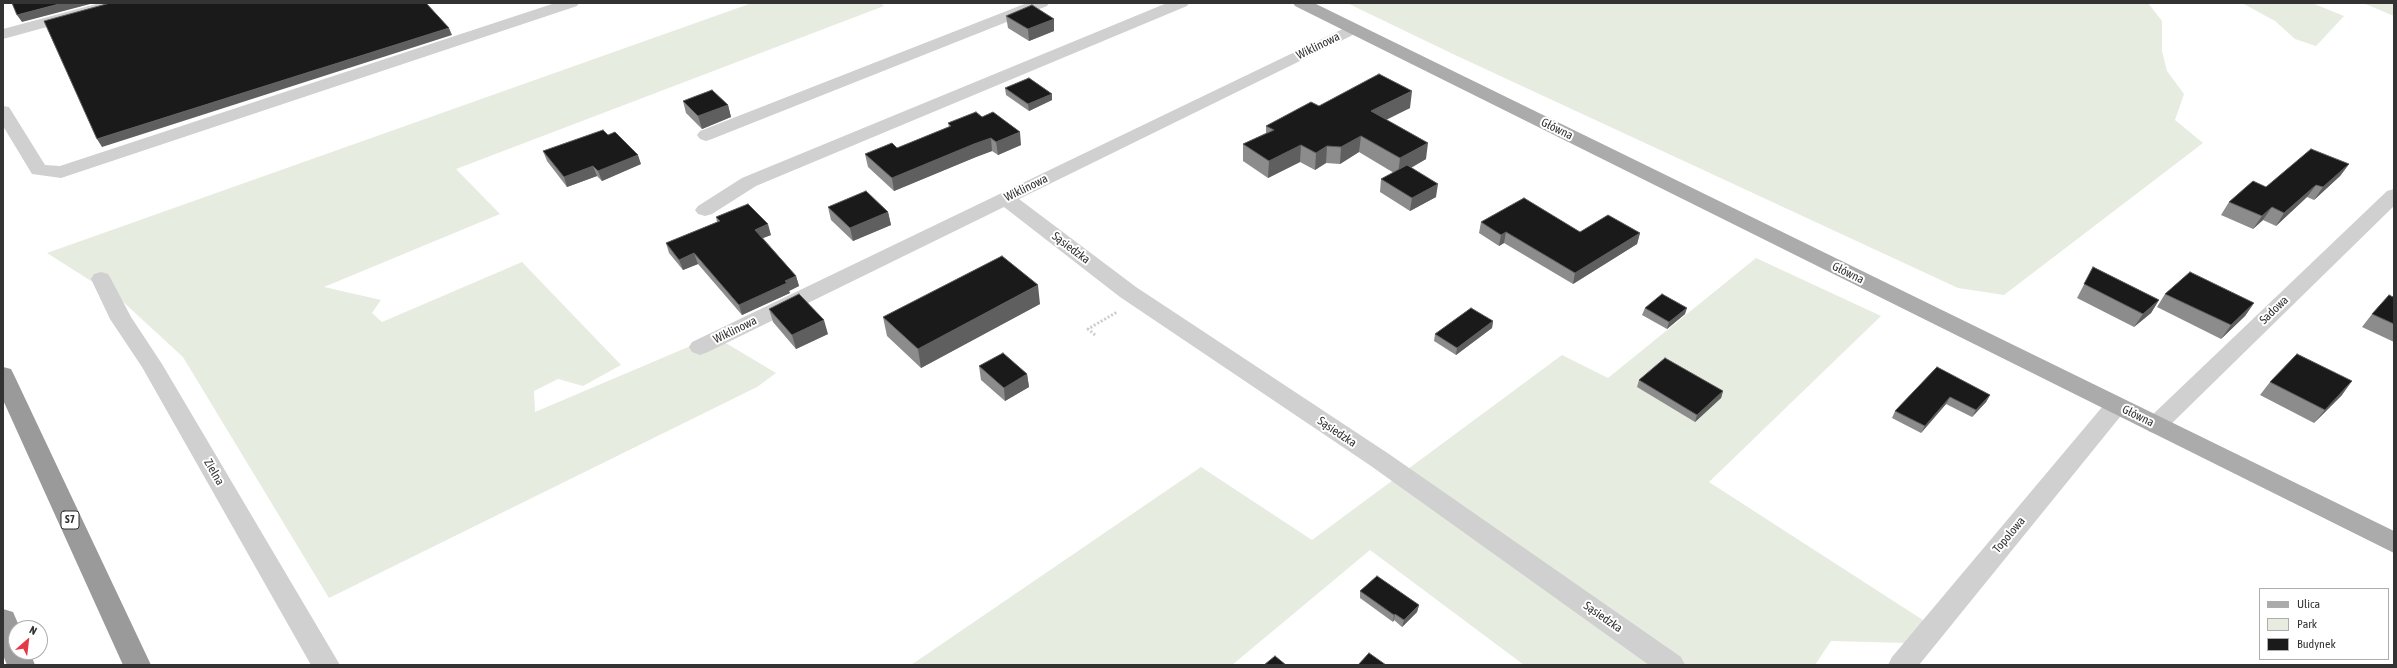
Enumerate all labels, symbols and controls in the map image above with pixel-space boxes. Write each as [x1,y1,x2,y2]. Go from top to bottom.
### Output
street label: Wiklinowa [1294,29,1342,63]
street label: Główna [1539,115,1575,143]
street label: Wiklinowa [1002,171,1050,205]
street label: Sąsiedzka [1049,229,1093,267]
street label: Główna [1830,259,1866,287]
street label: Sadowa [2257,293,2291,327]
street label: Wiklinowa [711,313,759,347]
street label: Główna [2120,402,2156,430]
street label: Sąsiedzka [1315,414,1359,450]
street label: Zielna [201,456,227,488]
road number: S7 [61,511,79,529]
street label: Topolowa [1990,514,2028,556]
legend [2259,588,2389,660]
text: Ulica [2297,597,2320,611]
street label: Sąsiedzka [1581,599,1625,635]
text: Park [2297,617,2317,631]
north arrow [8,620,48,660]
text: N [27,623,39,637]
text: Budynek [2297,637,2336,651]

